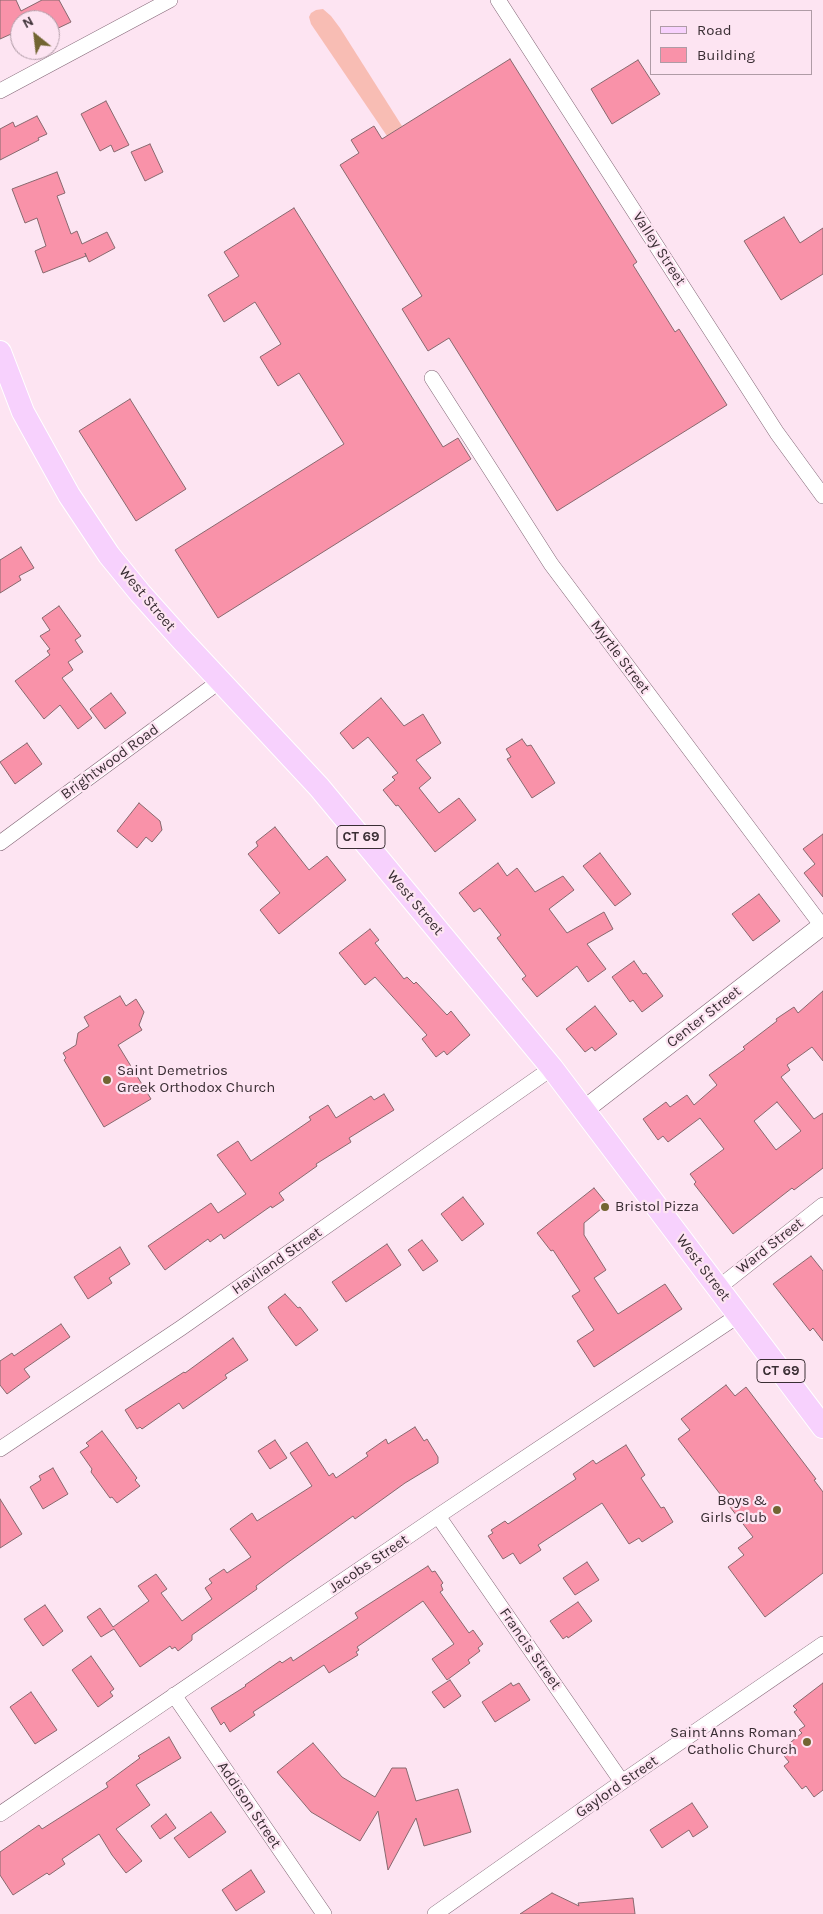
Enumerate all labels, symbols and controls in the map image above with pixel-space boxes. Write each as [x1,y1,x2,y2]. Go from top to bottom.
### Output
north arrow [10,10,60,60]
legend [650,10,813,75]
text: N [19,12,36,32]
text: Road [697,21,732,39]
text: Building [697,46,755,64]
street label: Valley Street [629,209,689,289]
street label: West Street [115,563,179,635]
street label: Myrtle Street [587,617,653,697]
street label: Brightwood Road [58,720,162,804]
road number: CT 69 [337,826,385,849]
street label: West Street [383,867,447,939]
street label: Center Street [663,982,745,1052]
place label: Saint Demetrios Greek Orthodox Church [117,1062,275,1097]
marker: Saint Demetrios Greek Orthodox Church [101,1074,113,1086]
place label: Bristol Pizza [615,1198,699,1216]
marker: Bristol Pizza [599,1201,611,1213]
street label: Ward Street [733,1214,807,1278]
street label: Haviland Street [229,1223,325,1299]
street label: West Street [672,1231,734,1305]
road number: CT 69 [757,1360,805,1382]
place label: Boys & Girls Club [700,1492,767,1527]
marker: Boys & Girls Club [771,1504,783,1516]
street label: Jacobs Street [326,1531,412,1597]
street label: Francis Street [495,1605,565,1693]
place label: Saint Anns Roman Catholic Church [670,1724,797,1759]
marker: Saint Anns Roman Catholic Church [801,1736,813,1748]
street label: Gaylord Street [572,1752,662,1822]
street label: Addison Street [213,1758,285,1852]

